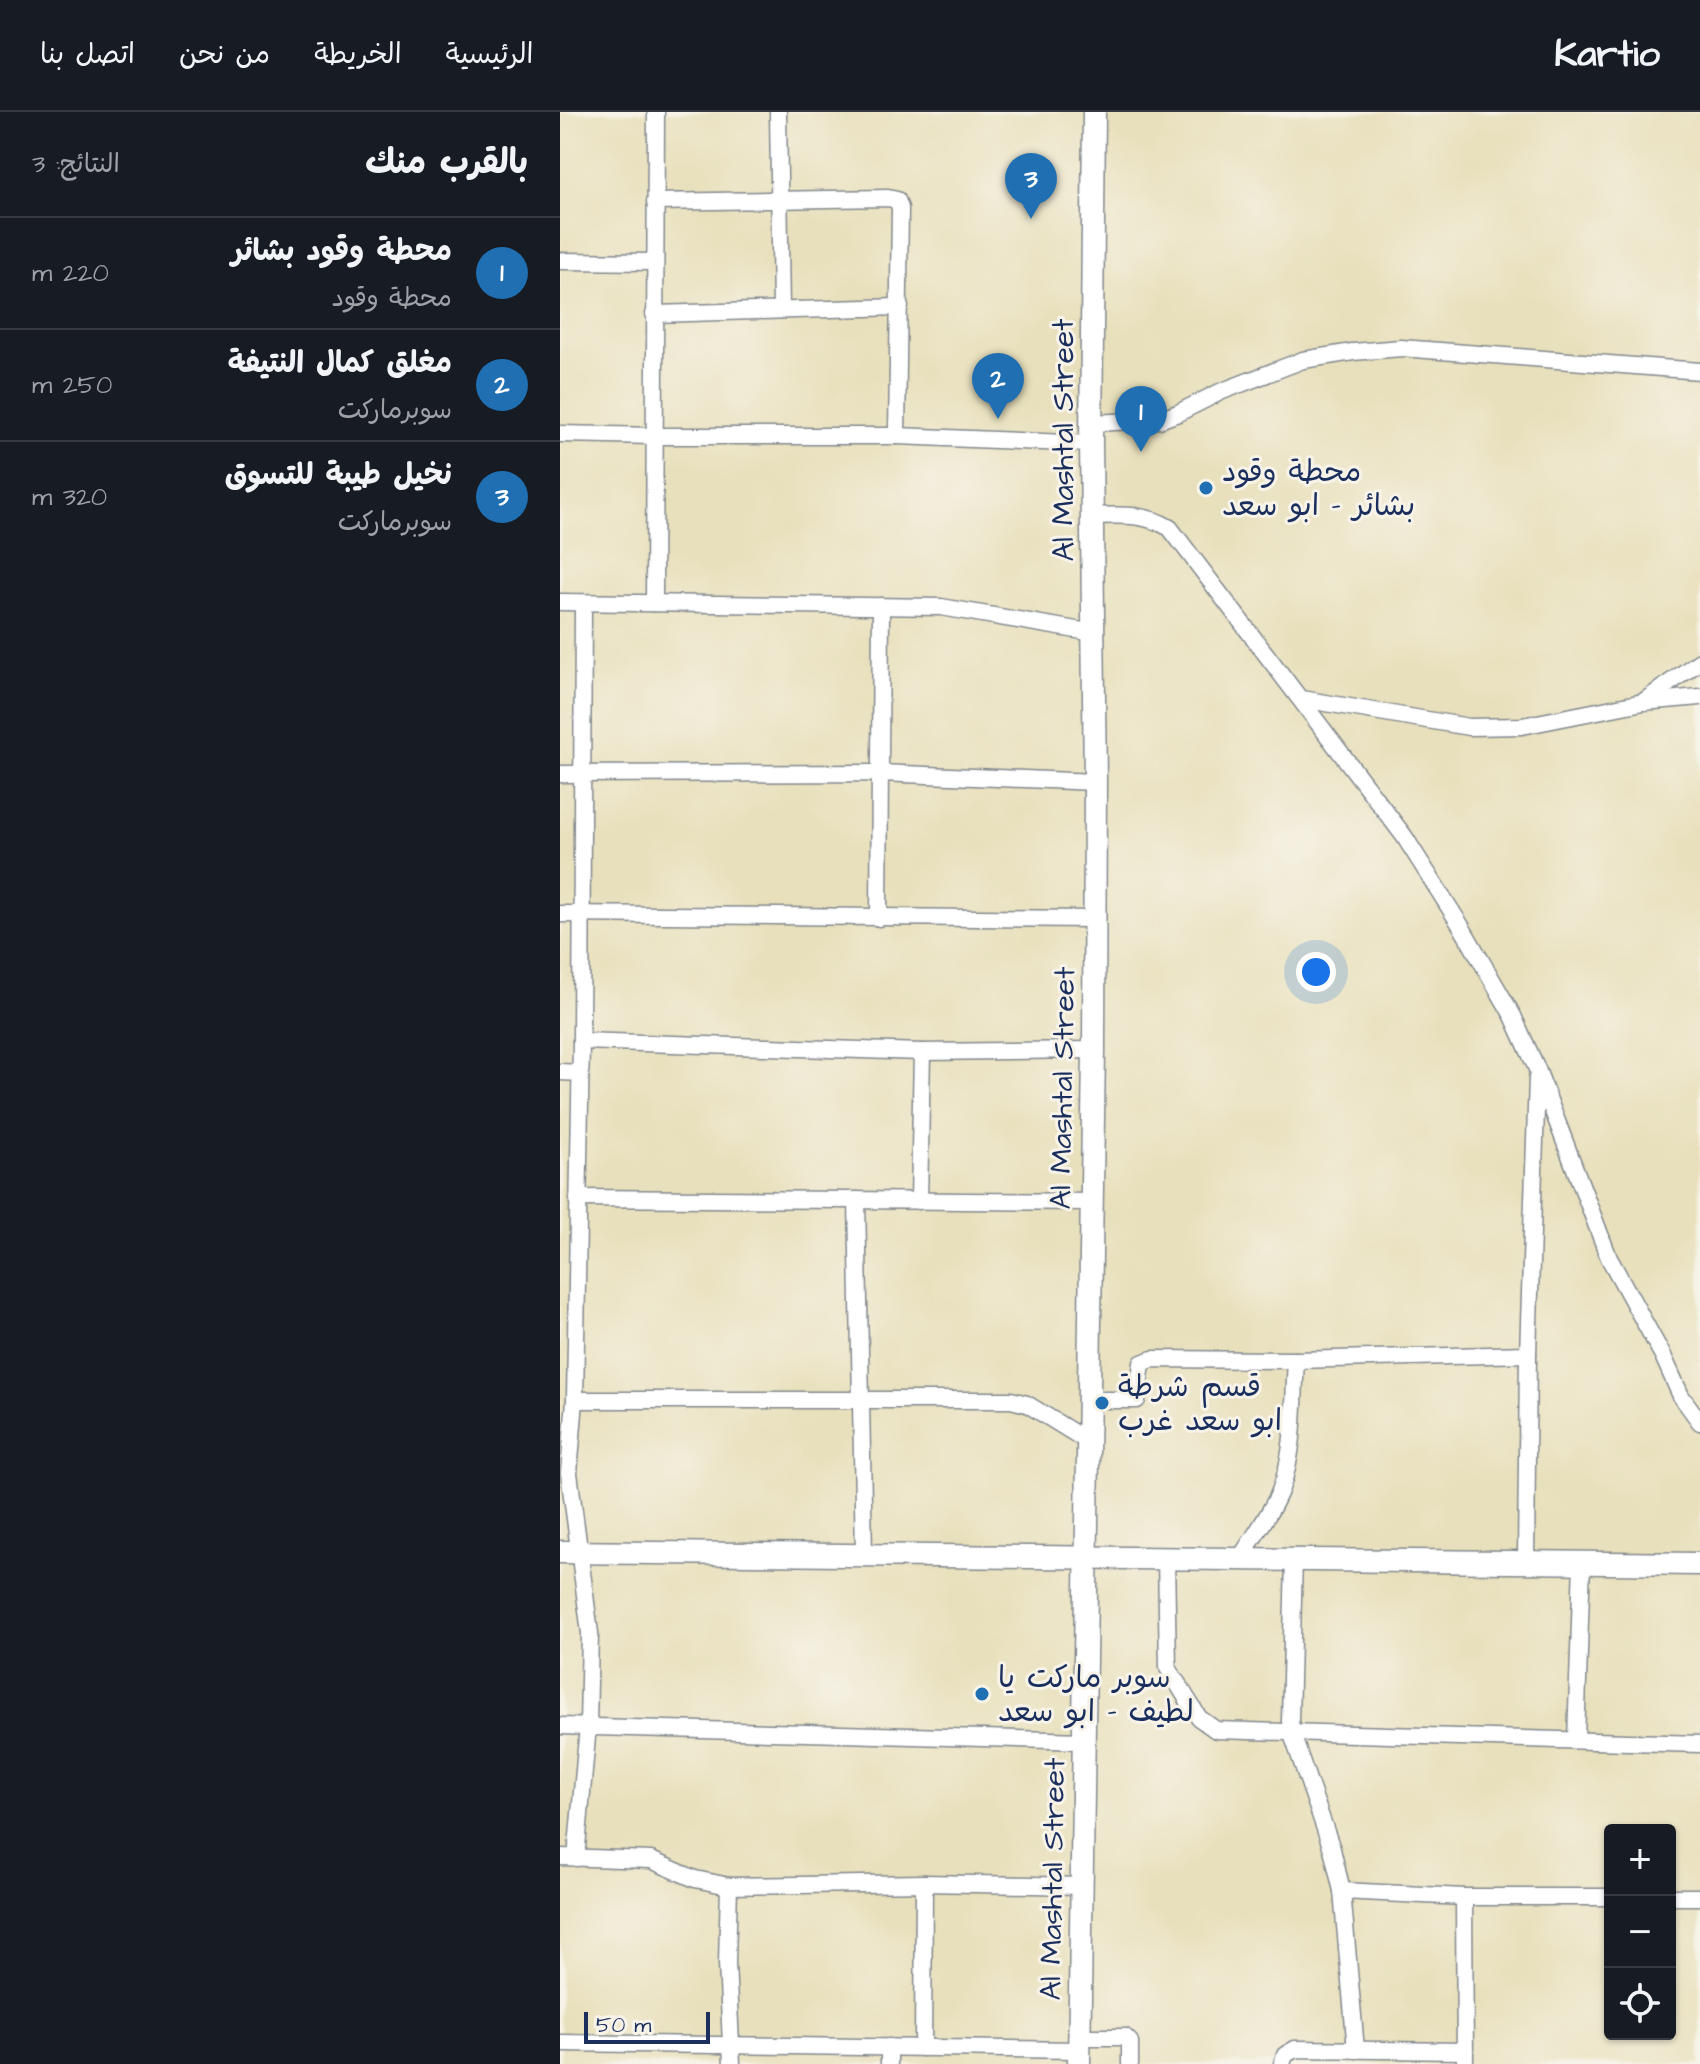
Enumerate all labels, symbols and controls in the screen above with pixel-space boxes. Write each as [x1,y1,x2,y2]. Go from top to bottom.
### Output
text: Kartio [1554,29,1660,81]
text: اتصل بنا [40,35,135,74]
text: من نحن [179,35,270,74]
text: الخريطة [314,35,402,74]
text: الرئيسية [446,35,533,74]
text: بالقرب منك [365,139,528,187]
text: النتائج: 3 [32,146,120,182]
pin: 3 [1005,153,1057,219]
text: محطة وقود بشائر [231,230,452,272]
text: 220 m [32,255,109,291]
text: 1 [500,255,504,291]
text: محطة وقود [331,280,452,316]
street label: Al Mashtal Street [1043,319,1085,561]
text: مغلق كمال النتيفة [228,342,452,384]
pin: 2 [972,353,1024,419]
text: 250 m [32,367,112,403]
text: 2 [495,367,509,403]
pin: 1 [1115,386,1167,452]
text: سوبرماركت [338,392,452,428]
place label: محطة وقود بشائر - ابو سعد [1222,451,1415,527]
text: نخيل طيبة للتسوق [225,454,452,496]
text: 320 m [32,479,107,515]
text: 3 [495,479,509,515]
marker: محطة وقود بشائر - ابو سعد [1197,479,1215,497]
text: سوبرماركت [338,504,452,540]
your location [1296,952,1336,992]
street label: Al Mashtal Street [1040,966,1086,1210]
place label: قسم شرطة ابو سعد غرب [1118,1366,1282,1442]
marker: قسم شرطة ابو سعد غرب [1093,1394,1111,1412]
place label: سوبر ماركت يا لطيف - ابو سعد [998,1657,1194,1733]
marker: سوبر ماركت يا لطيف - ابو سعد [973,1685,991,1703]
street label: Al Mashtal Street [1030,1757,1076,2001]
map controls [1604,1824,1676,2040]
button: + [1604,1824,1676,1896]
button: − [1604,1896,1676,1968]
button: locate [1604,1968,1676,2040]
scale bar [584,2008,710,2044]
text: 50 m [596,2010,651,2041]

